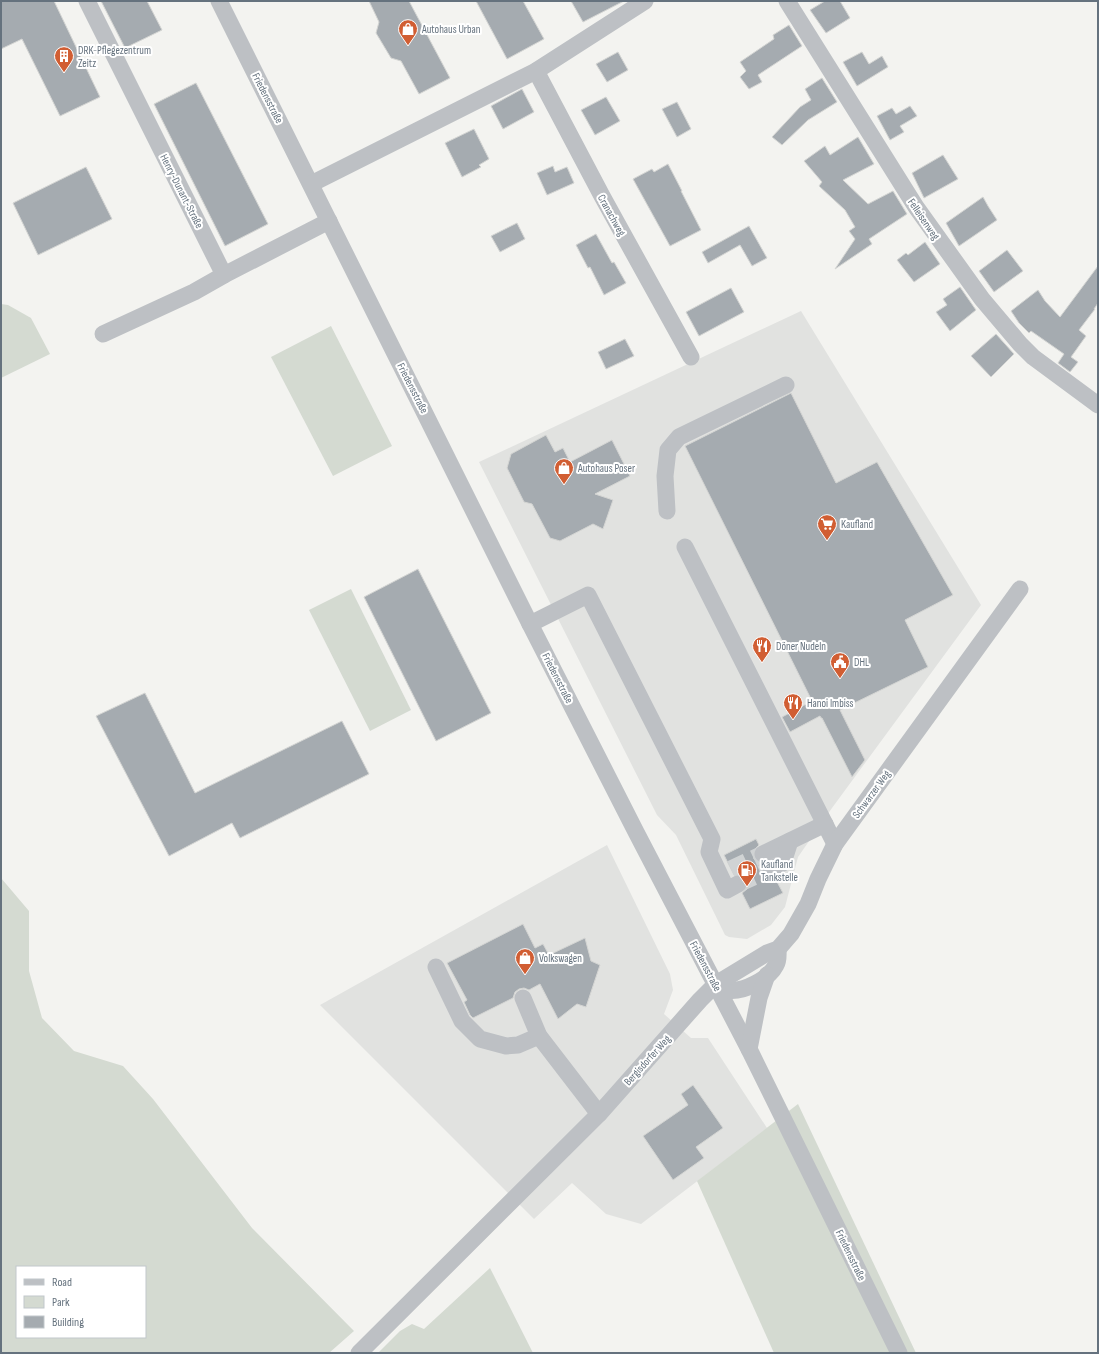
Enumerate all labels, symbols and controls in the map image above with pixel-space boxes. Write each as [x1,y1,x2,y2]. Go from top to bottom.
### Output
shop icon: Autohaus Urban [397,18,419,46]
place label: Autohaus Urban [421,23,481,36]
place label: DRK-Pflegezentrum Zeitz [78,44,151,70]
building icon: DRK-Pflegezentrum Zeitz [53,45,75,73]
street label: Friedensstraße [249,71,286,126]
street label: Henry-Dunant-Straße [157,152,206,230]
street label: Cranachweg [595,192,629,239]
street label: Felleisenweg [905,196,942,243]
street label: Friedensstraße [394,361,431,416]
shop icon: Autohaus Poser [553,457,575,485]
place label: Autohaus Poser [577,462,635,475]
supermarket icon: Kaufland [816,513,838,541]
place label: Kaufland [841,518,873,531]
restaurant icon: Döner Nudeln [751,635,773,663]
place label: Döner Nudeln [776,640,826,653]
street label: Friedensstraße [539,651,576,706]
public building icon: DHL [829,651,851,679]
place label: DHL [854,656,869,669]
restaurant icon: Hanoi Imbiss [782,692,804,720]
place label: Hanoi Imbiss [807,697,854,710]
street label: Schwarzer Weg [850,767,894,821]
place label: Kaufland Tankstelle [761,858,798,884]
fuel station icon: Kaufland Tankstelle [736,859,758,887]
street label: Friedensstraße [687,939,724,994]
shop icon: Volkswagen [514,947,536,975]
place label: Volkswagen [539,952,582,965]
street label: Bergisdorfer Weg [621,1032,674,1088]
street label: Friedensstraße [833,1228,868,1283]
legend [16,1266,146,1338]
text: Road [52,1275,72,1290]
text: Park [52,1295,70,1310]
text: Building [52,1315,84,1330]

